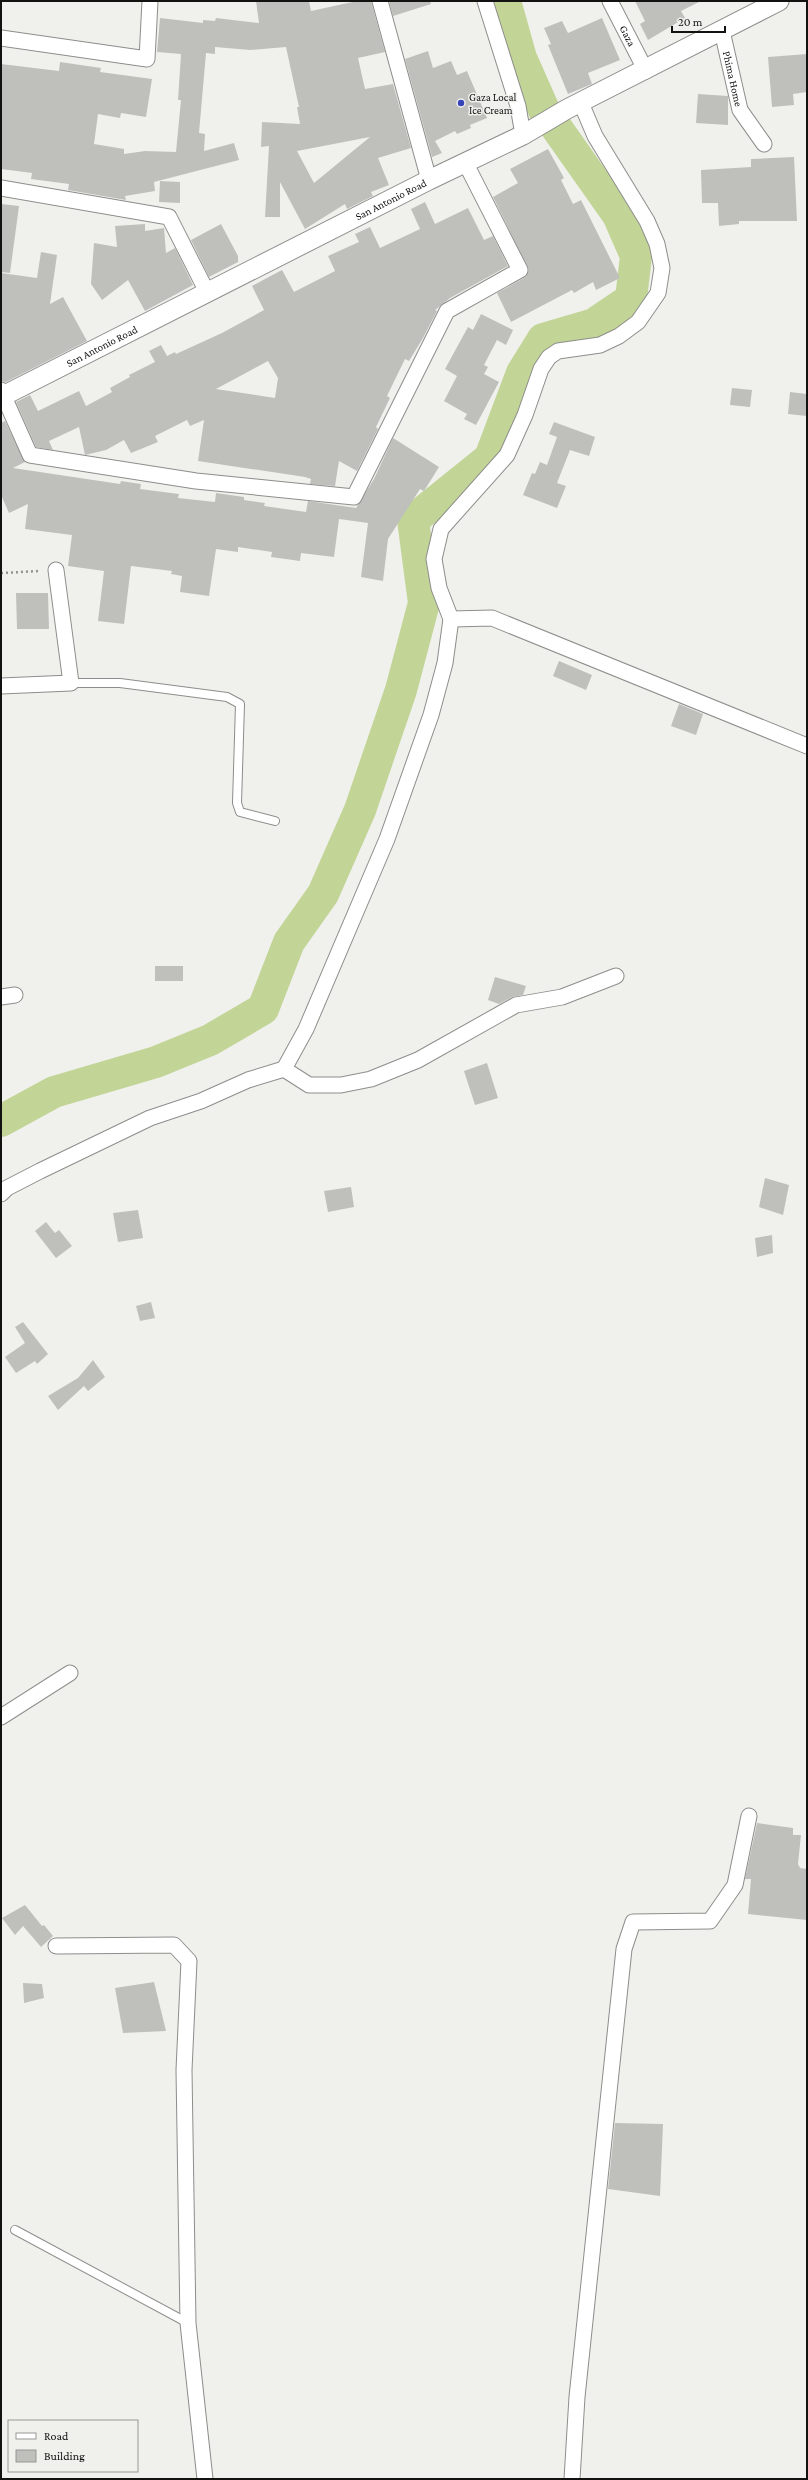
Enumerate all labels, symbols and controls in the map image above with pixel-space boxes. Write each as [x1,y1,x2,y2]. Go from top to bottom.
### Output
scale bar [672,8,725,34]
text: 20 m [678,15,703,29]
street label: Gaza [618,23,638,48]
street label: Phima Home [721,50,745,108]
place label: Gaza Local Ice Cream [469,91,516,116]
marker: Gaza Local Ice Cream [456,98,466,108]
street label: San Antonio Road [353,176,429,222]
street label: San Antonio Road [64,323,140,369]
legend [8,2420,138,2472]
text: Road [44,2429,69,2443]
text: Building [44,2449,85,2463]

